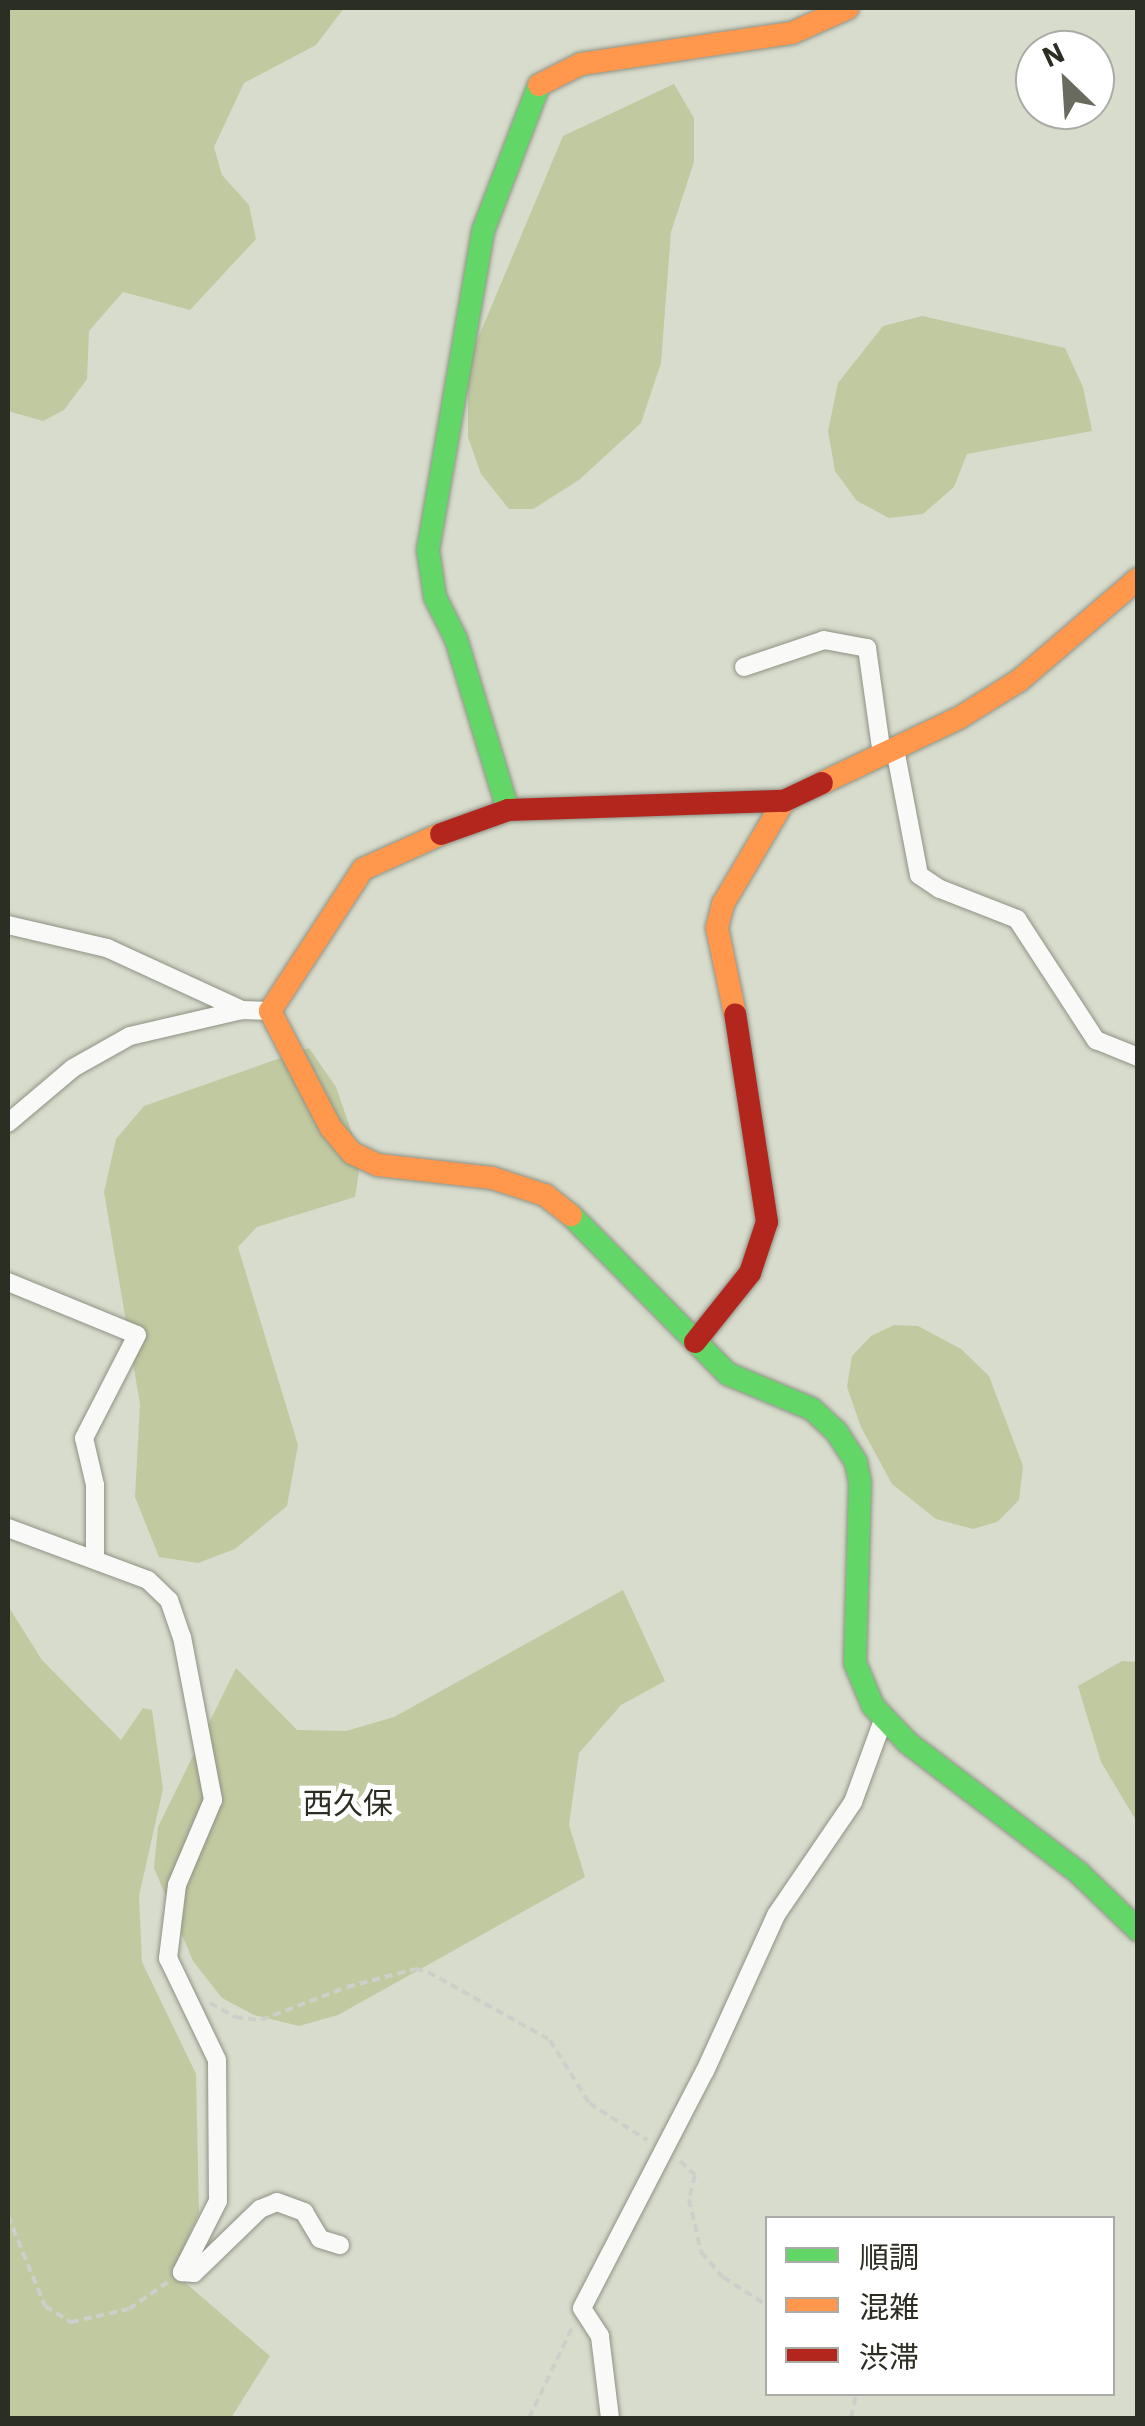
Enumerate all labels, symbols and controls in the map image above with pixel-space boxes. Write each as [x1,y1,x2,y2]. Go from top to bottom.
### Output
north arrow [1015,30,1115,130]
text: N [1036,33,1070,75]
district label: 西久保 [303,1785,393,1821]
legend [765,2216,1115,2396]
text: 順調 [859,2237,919,2276]
text: 混雑 [859,2287,919,2326]
text: 渋滞 [859,2337,919,2376]

